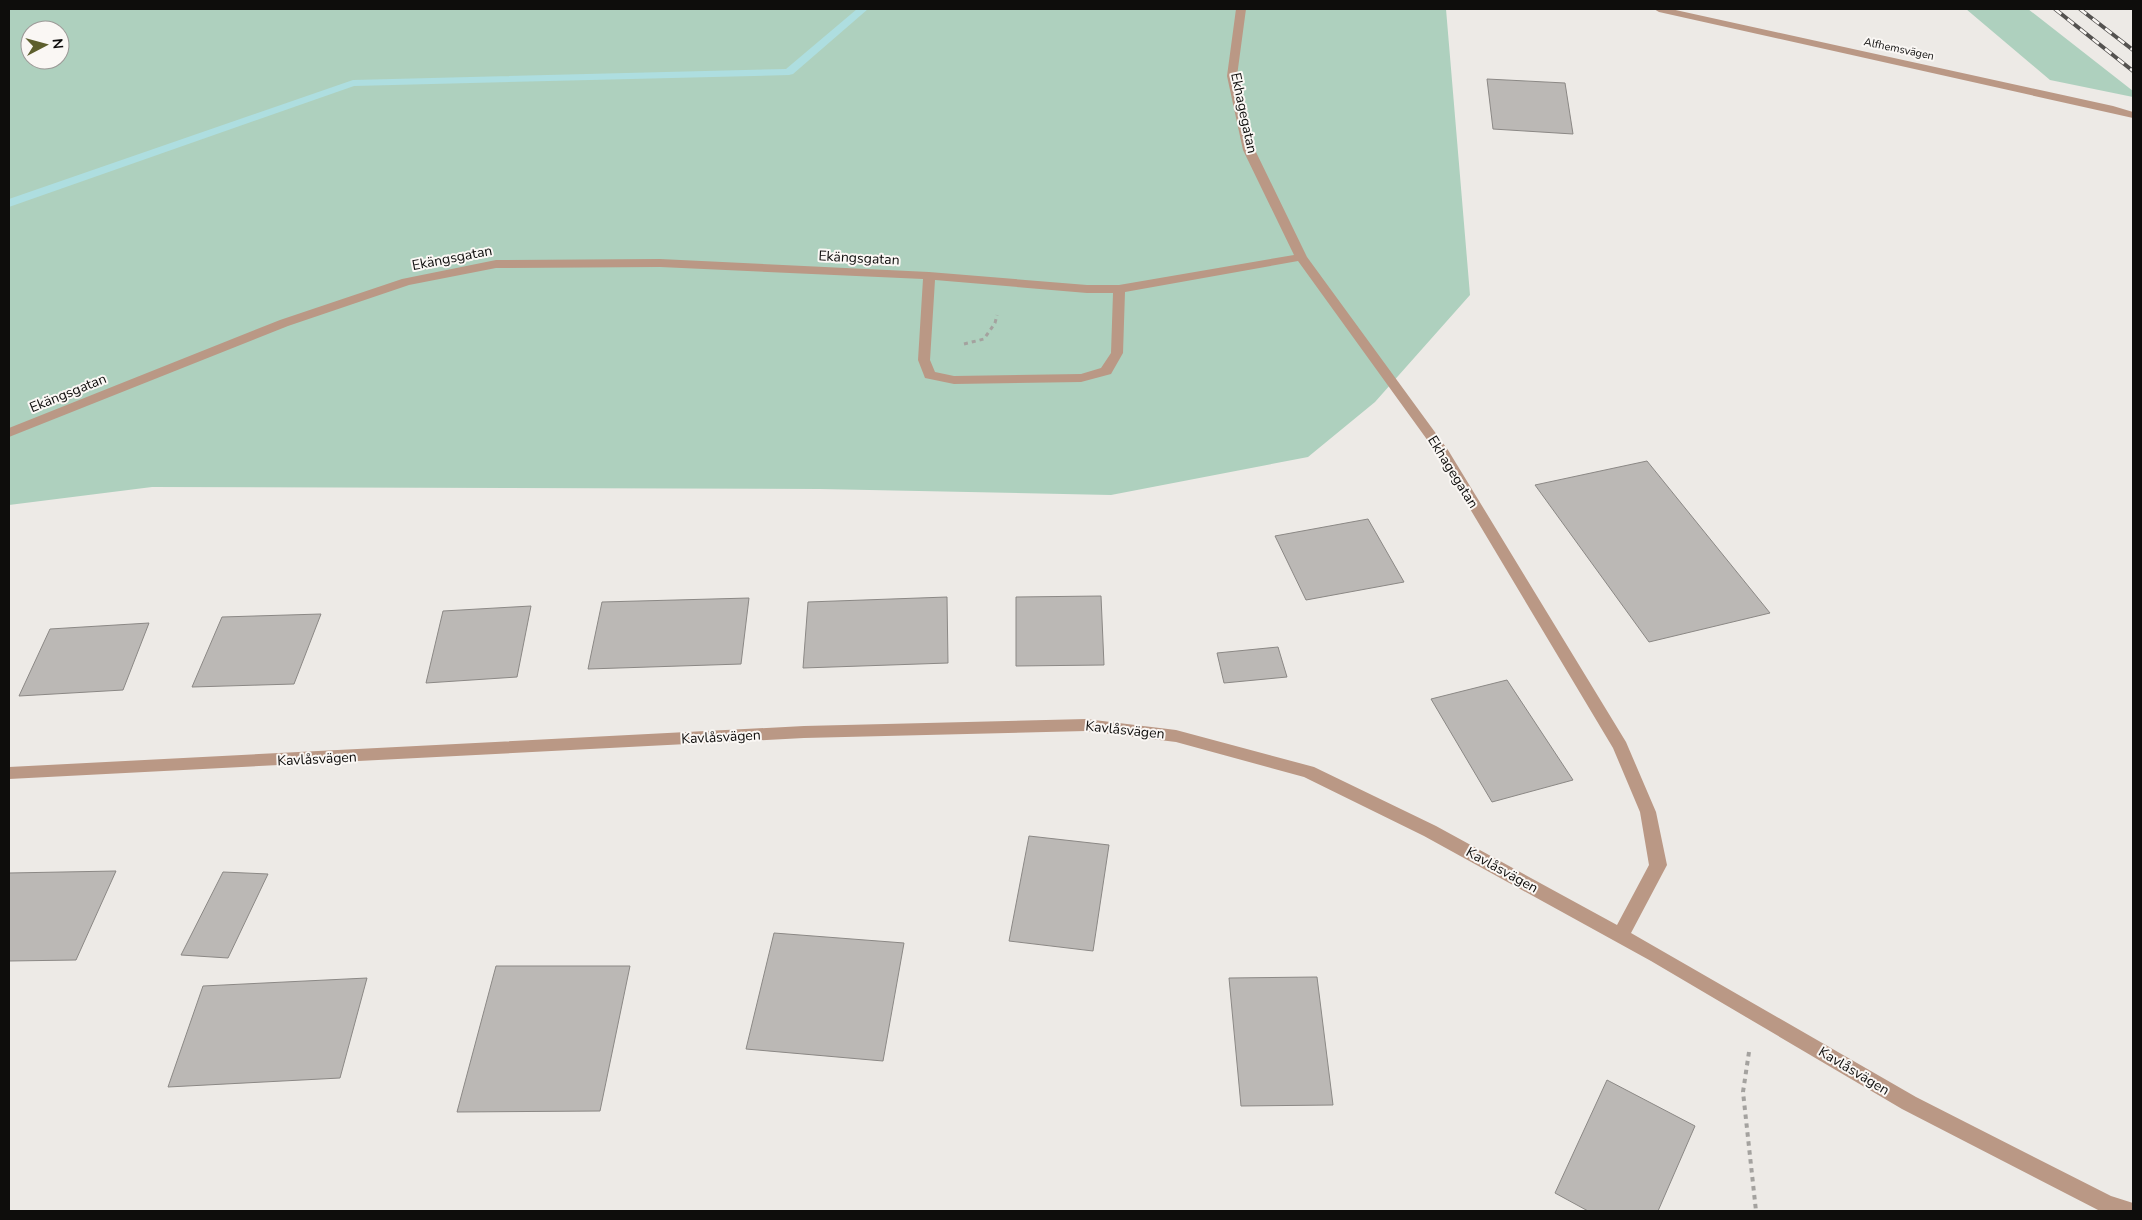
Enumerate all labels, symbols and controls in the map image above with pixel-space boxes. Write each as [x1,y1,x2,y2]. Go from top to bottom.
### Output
north arrow [20,20,70,70]
street label: Alfhemsvägen [1862,34,1936,64]
text: N [47,37,67,50]
street label: Ekhagegatan [1226,71,1262,155]
street label: Ekängsgatan [410,241,494,275]
street label: Ekängsgatan [818,246,900,270]
street label: Ekängsgatan [27,369,109,417]
street label: Ekhagegatan [1423,432,1483,512]
street label: Kavlåsvägen [1084,716,1166,744]
street label: Kavlåsvägen [681,725,761,749]
street label: Kavlåsvägen [277,747,357,771]
street label: Kavlåsvägen [1463,842,1541,898]
street label: Kavlåsvägen [1815,1042,1893,1100]

